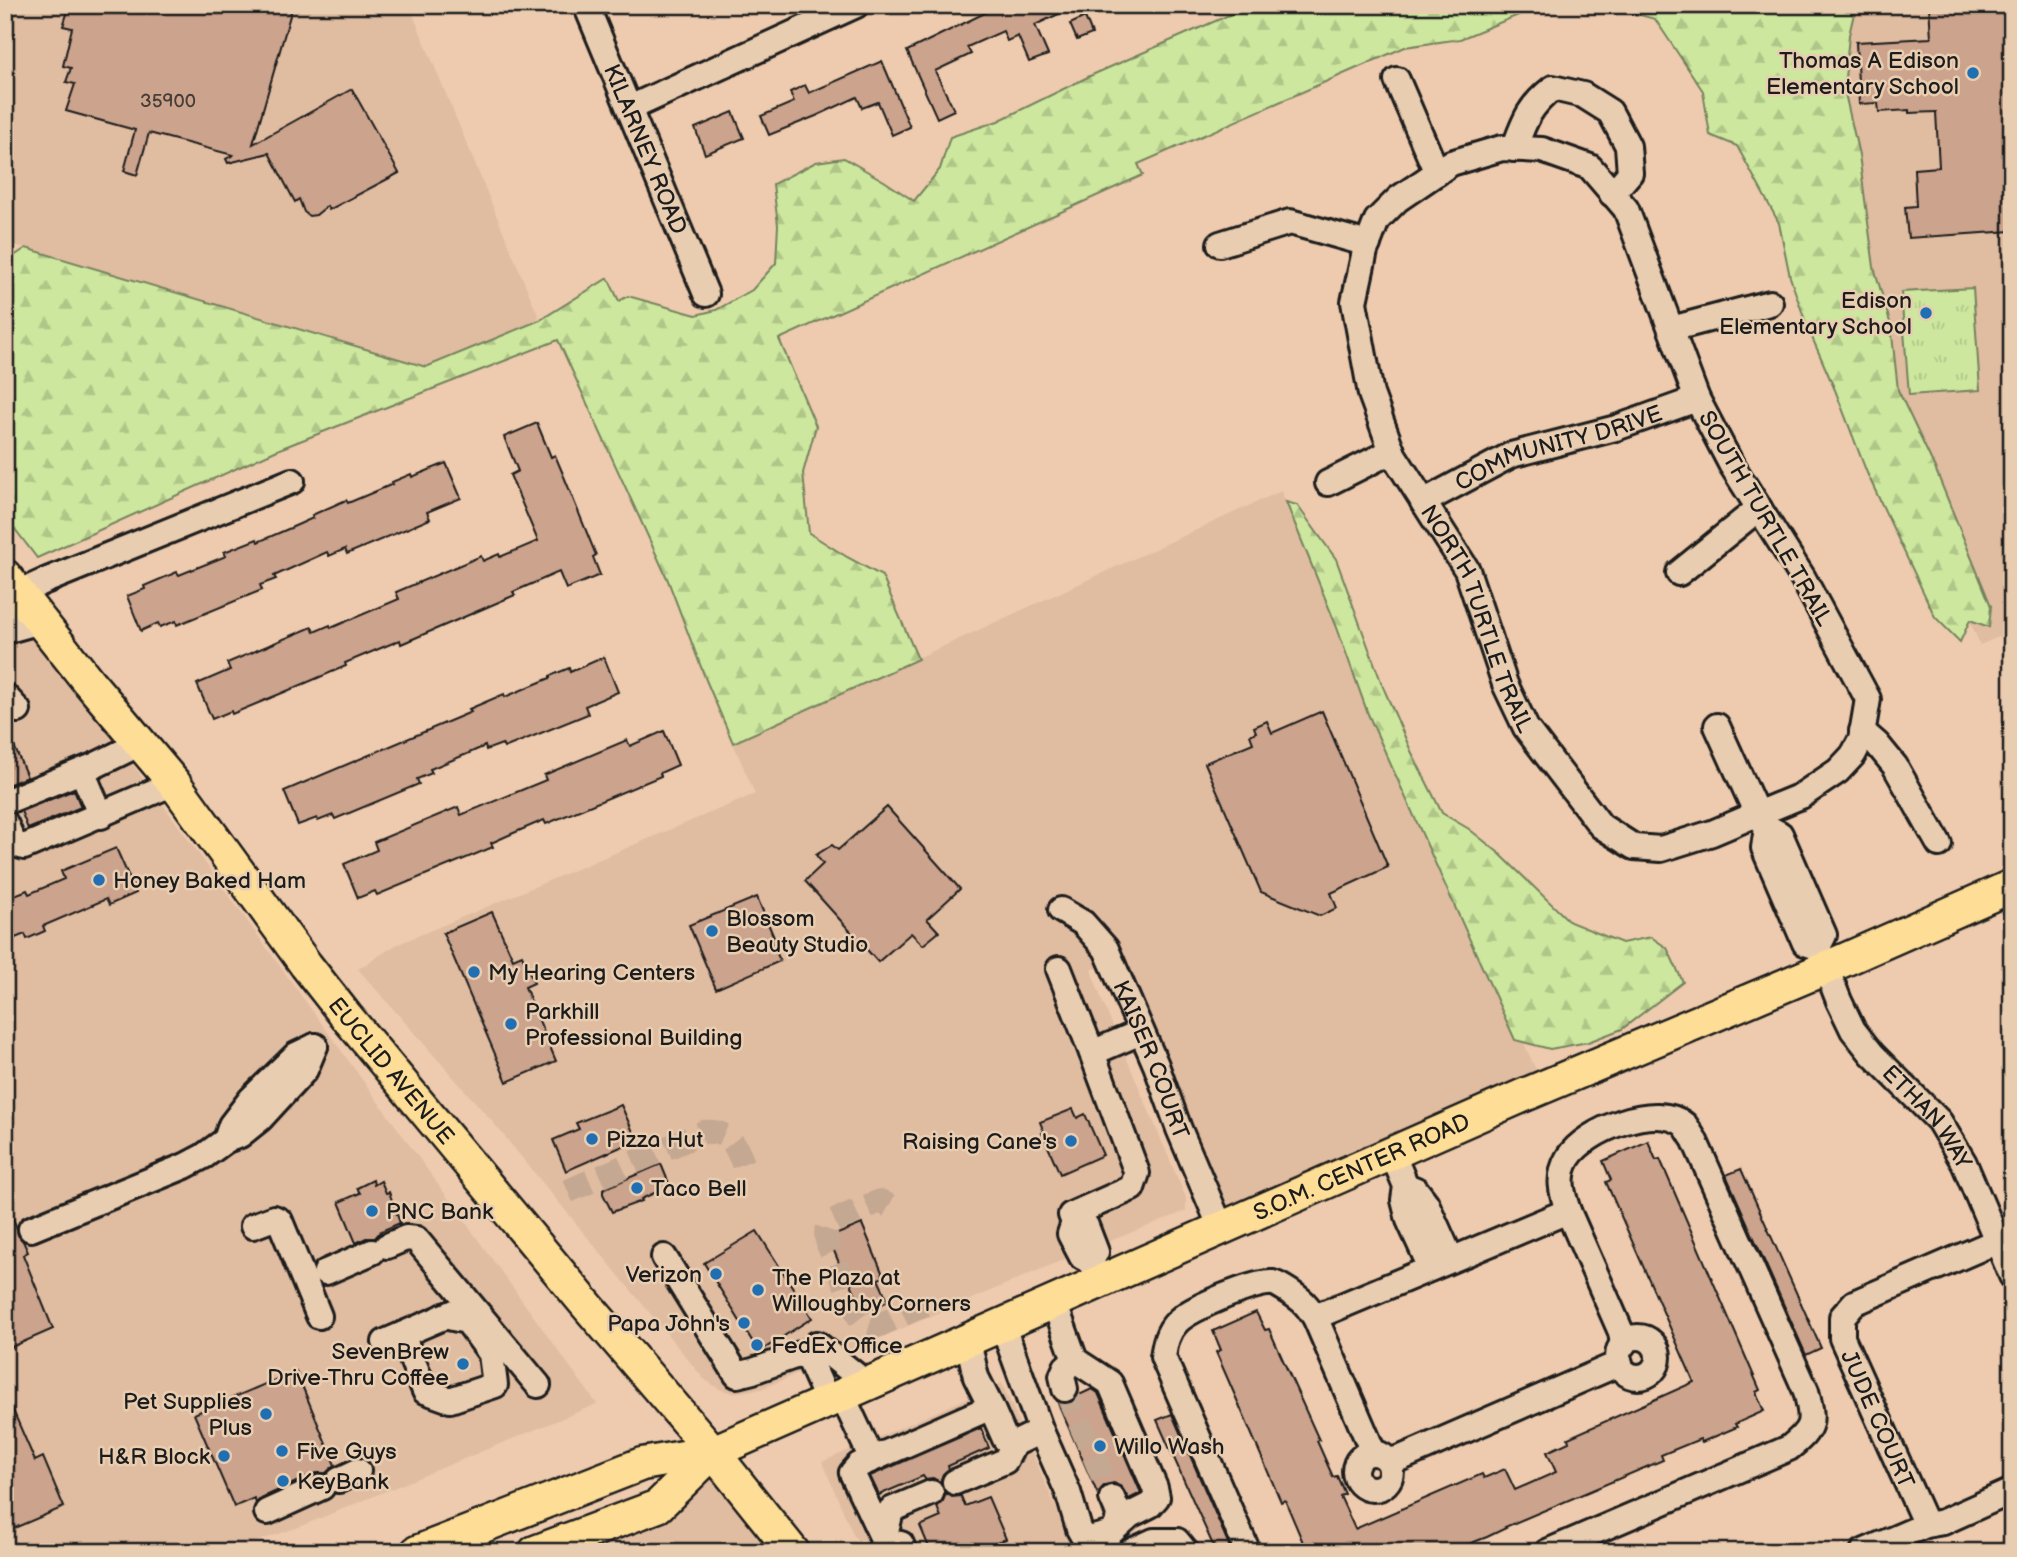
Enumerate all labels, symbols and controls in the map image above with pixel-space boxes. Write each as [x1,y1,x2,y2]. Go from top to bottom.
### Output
place label: Thomas A Edison Elementary School [1766,47,1959,101]
street label: KILARNEY ROAD [597,60,693,239]
marker: Thomas A Edison Elementary School [1965,65,1981,81]
house number: 35900 [140,90,196,113]
place label: Edison Elementary School [1719,287,1912,341]
marker: Edison Elementary School [1918,305,1934,321]
street label: COMMUNITY DRIVE [1450,400,1666,497]
street label: SOUTH TURTLE TRAIL [1692,406,1839,632]
street label: NORTH TURTLE TRAIL [1414,500,1539,738]
place label: Honey Baked Ham [113,867,306,895]
marker: Honey Baked Ham [91,872,107,888]
place label: Blossom Beauty Studio [726,905,868,959]
marker: Blossom Beauty Studio [704,923,720,939]
place label: My Hearing Centers [488,959,695,987]
marker: My Hearing Centers [466,964,482,980]
street label: KAISER COURT [1106,976,1195,1144]
street label: EUCLID AVENUE [322,992,460,1150]
place label: Parkhill Professional Building [525,998,742,1052]
marker: Parkhill Professional Building [503,1016,519,1032]
street label: ETHAN WAY [1876,1059,1978,1175]
street label: S.O.M. CENTER ROAD [1249,1108,1474,1227]
place label: Pizza Hut [606,1126,703,1154]
place label: Raising Cane's [902,1128,1057,1156]
marker: Pizza Hut [584,1131,600,1147]
marker: Raising Cane's [1063,1133,1079,1149]
place label: Taco Bell [651,1175,747,1203]
marker: Taco Bell [629,1180,645,1196]
place label: PNC Bank [386,1198,494,1226]
marker: PNC Bank [364,1203,380,1219]
place label: Verizon [626,1261,702,1289]
place label: The Plaza at Willoughby Corners [772,1264,971,1318]
marker: Verizon [708,1266,724,1282]
marker: The Plaza at Willoughby Corners [750,1282,766,1298]
place label: Papa John's [607,1310,730,1338]
marker: Papa John's [736,1315,752,1331]
place label: FedEx Office [771,1332,903,1360]
marker: FedEx Office [749,1337,765,1353]
place label: SevenBrew Drive-Thru Coffee [267,1338,450,1392]
street label: JUDE COURT [1834,1346,1920,1493]
marker: SevenBrew Drive-Thru Coffee [455,1356,471,1372]
place label: Pet Supplies Plus [123,1388,252,1442]
marker: Pet Supplies Plus [258,1406,274,1422]
place label: Willo Wash [1114,1433,1225,1461]
place label: Five Guys [296,1438,397,1466]
marker: Willo Wash [1092,1438,1108,1454]
place label: H&R Block [98,1443,211,1471]
marker: Five Guys [274,1443,290,1459]
marker: H&R Block [216,1448,232,1464]
place label: KeyBank [297,1468,389,1496]
marker: KeyBank [275,1473,291,1489]

